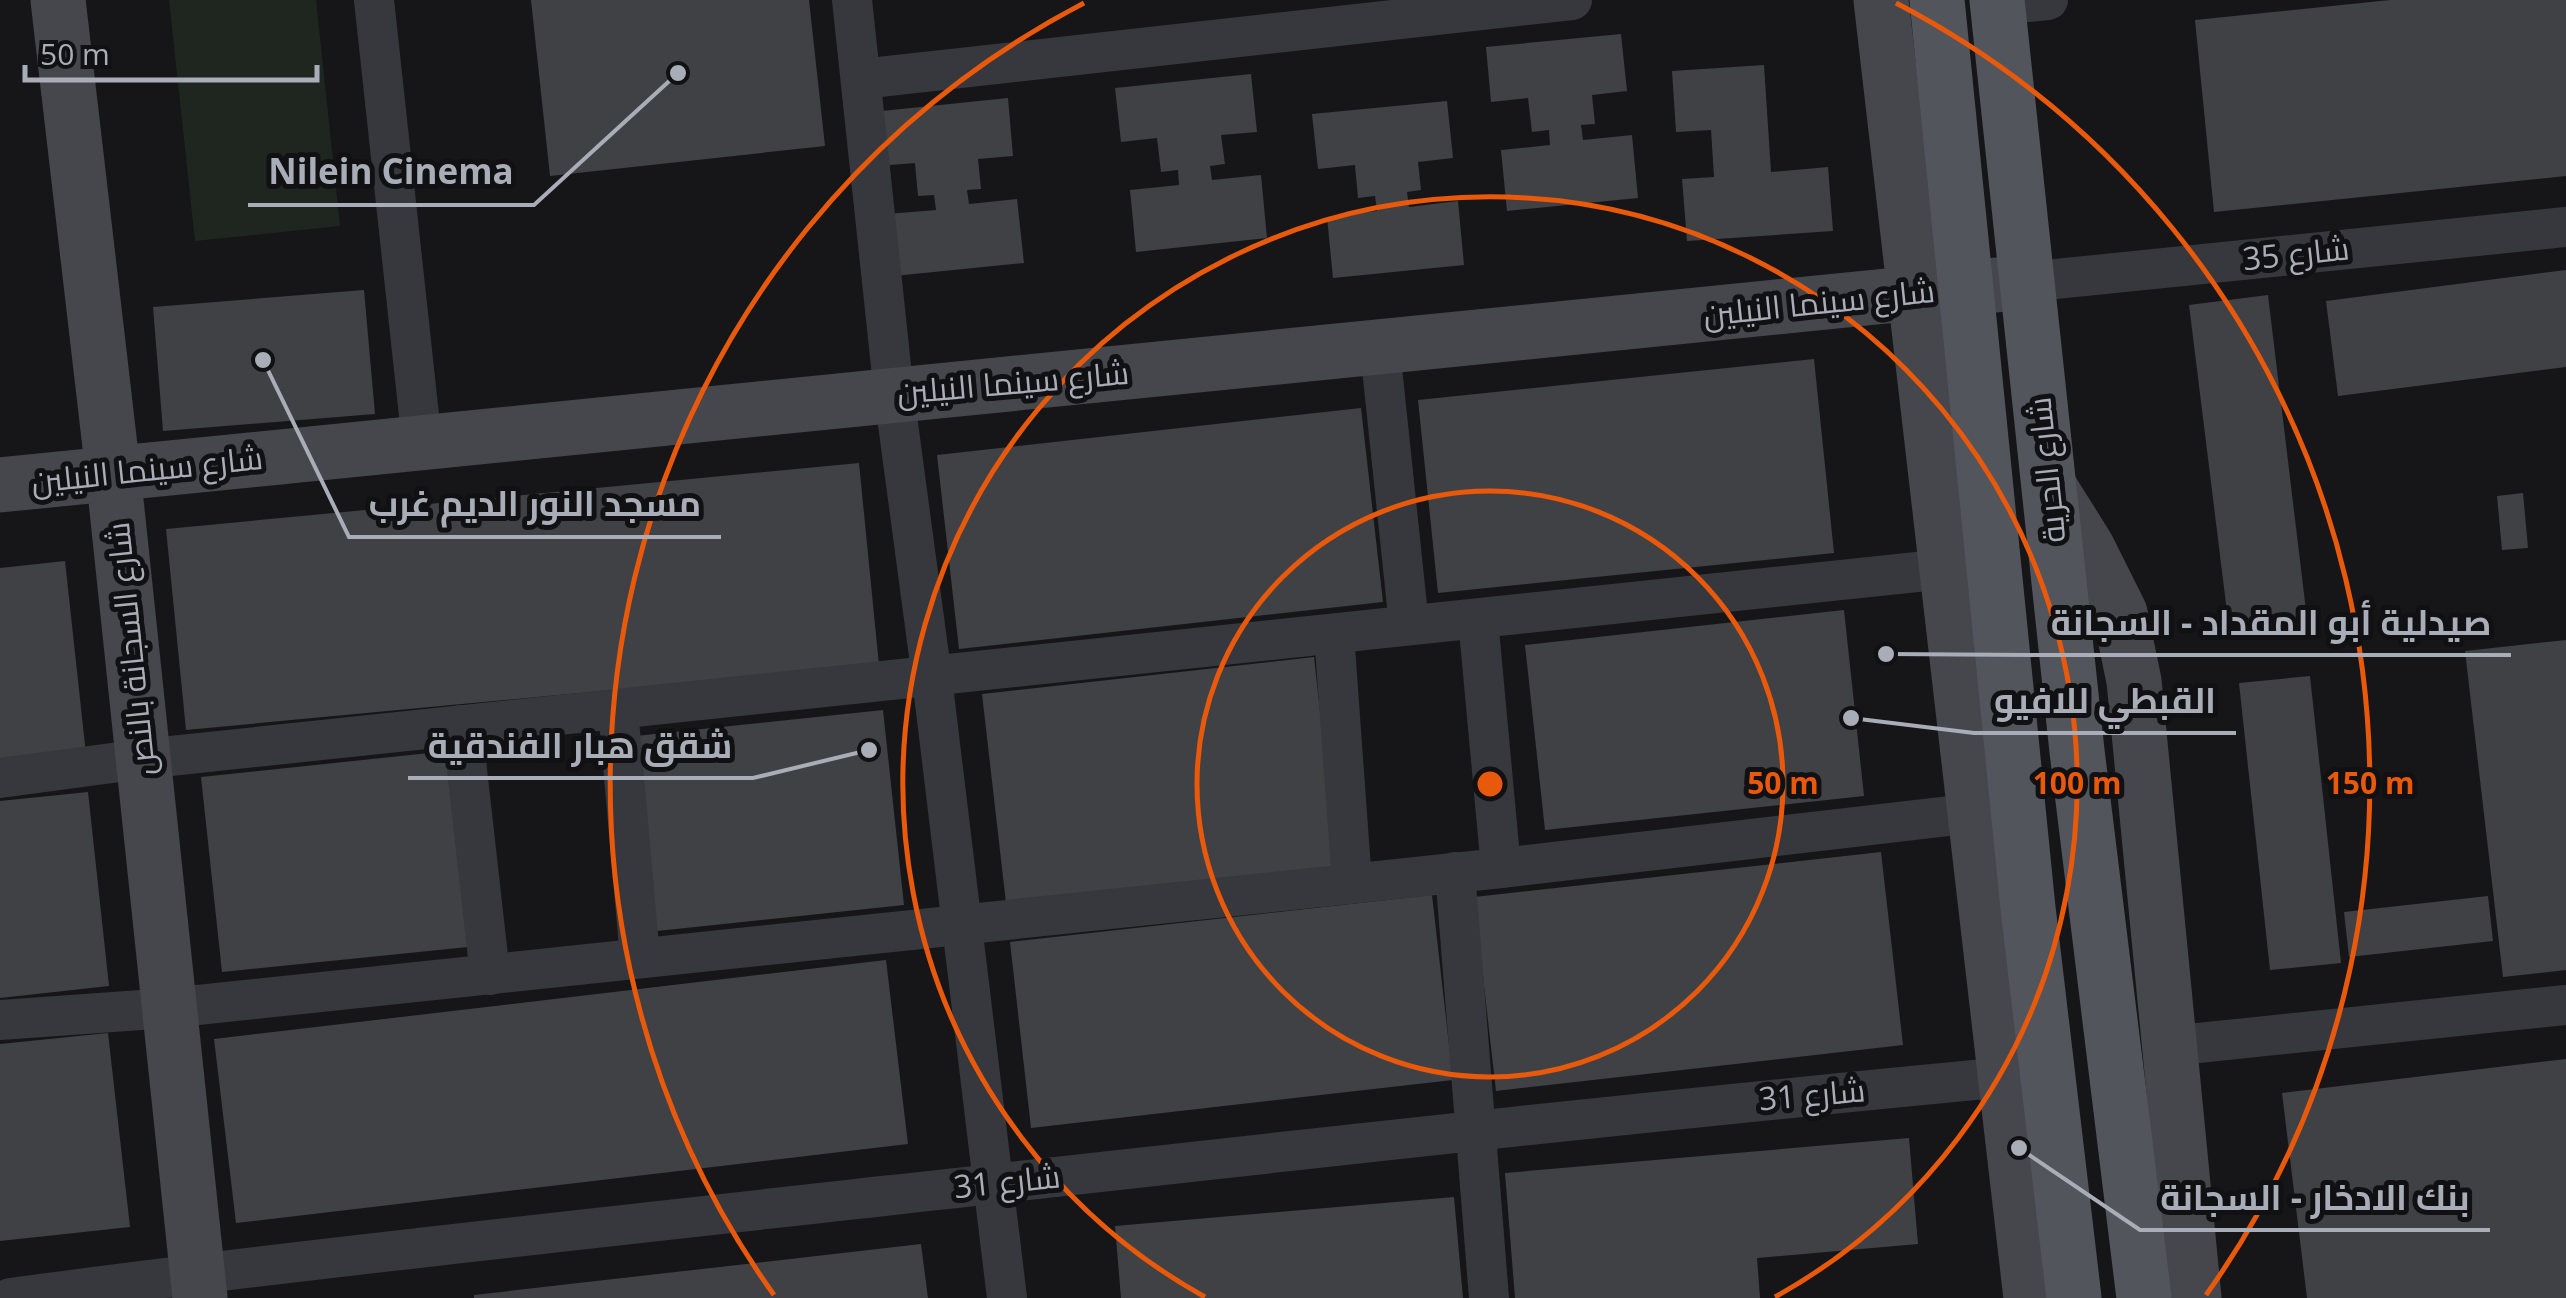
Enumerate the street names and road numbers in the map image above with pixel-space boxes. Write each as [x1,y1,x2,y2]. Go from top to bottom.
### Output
street label: شارع 35 [2240,226,2351,281]
street label: شارع سينما النيلين [1701,268,1937,337]
street label: شارع سينما النيلين [895,350,1131,415]
street label: شارع الحرية [2016,395,2077,545]
street label: شارع سينما النيلين [29,435,265,504]
street label: شارع السجانة بالنص [95,520,166,778]
street label: شارع 31 [1757,1067,1867,1122]
street label: شارع 31 [951,1154,1062,1209]

